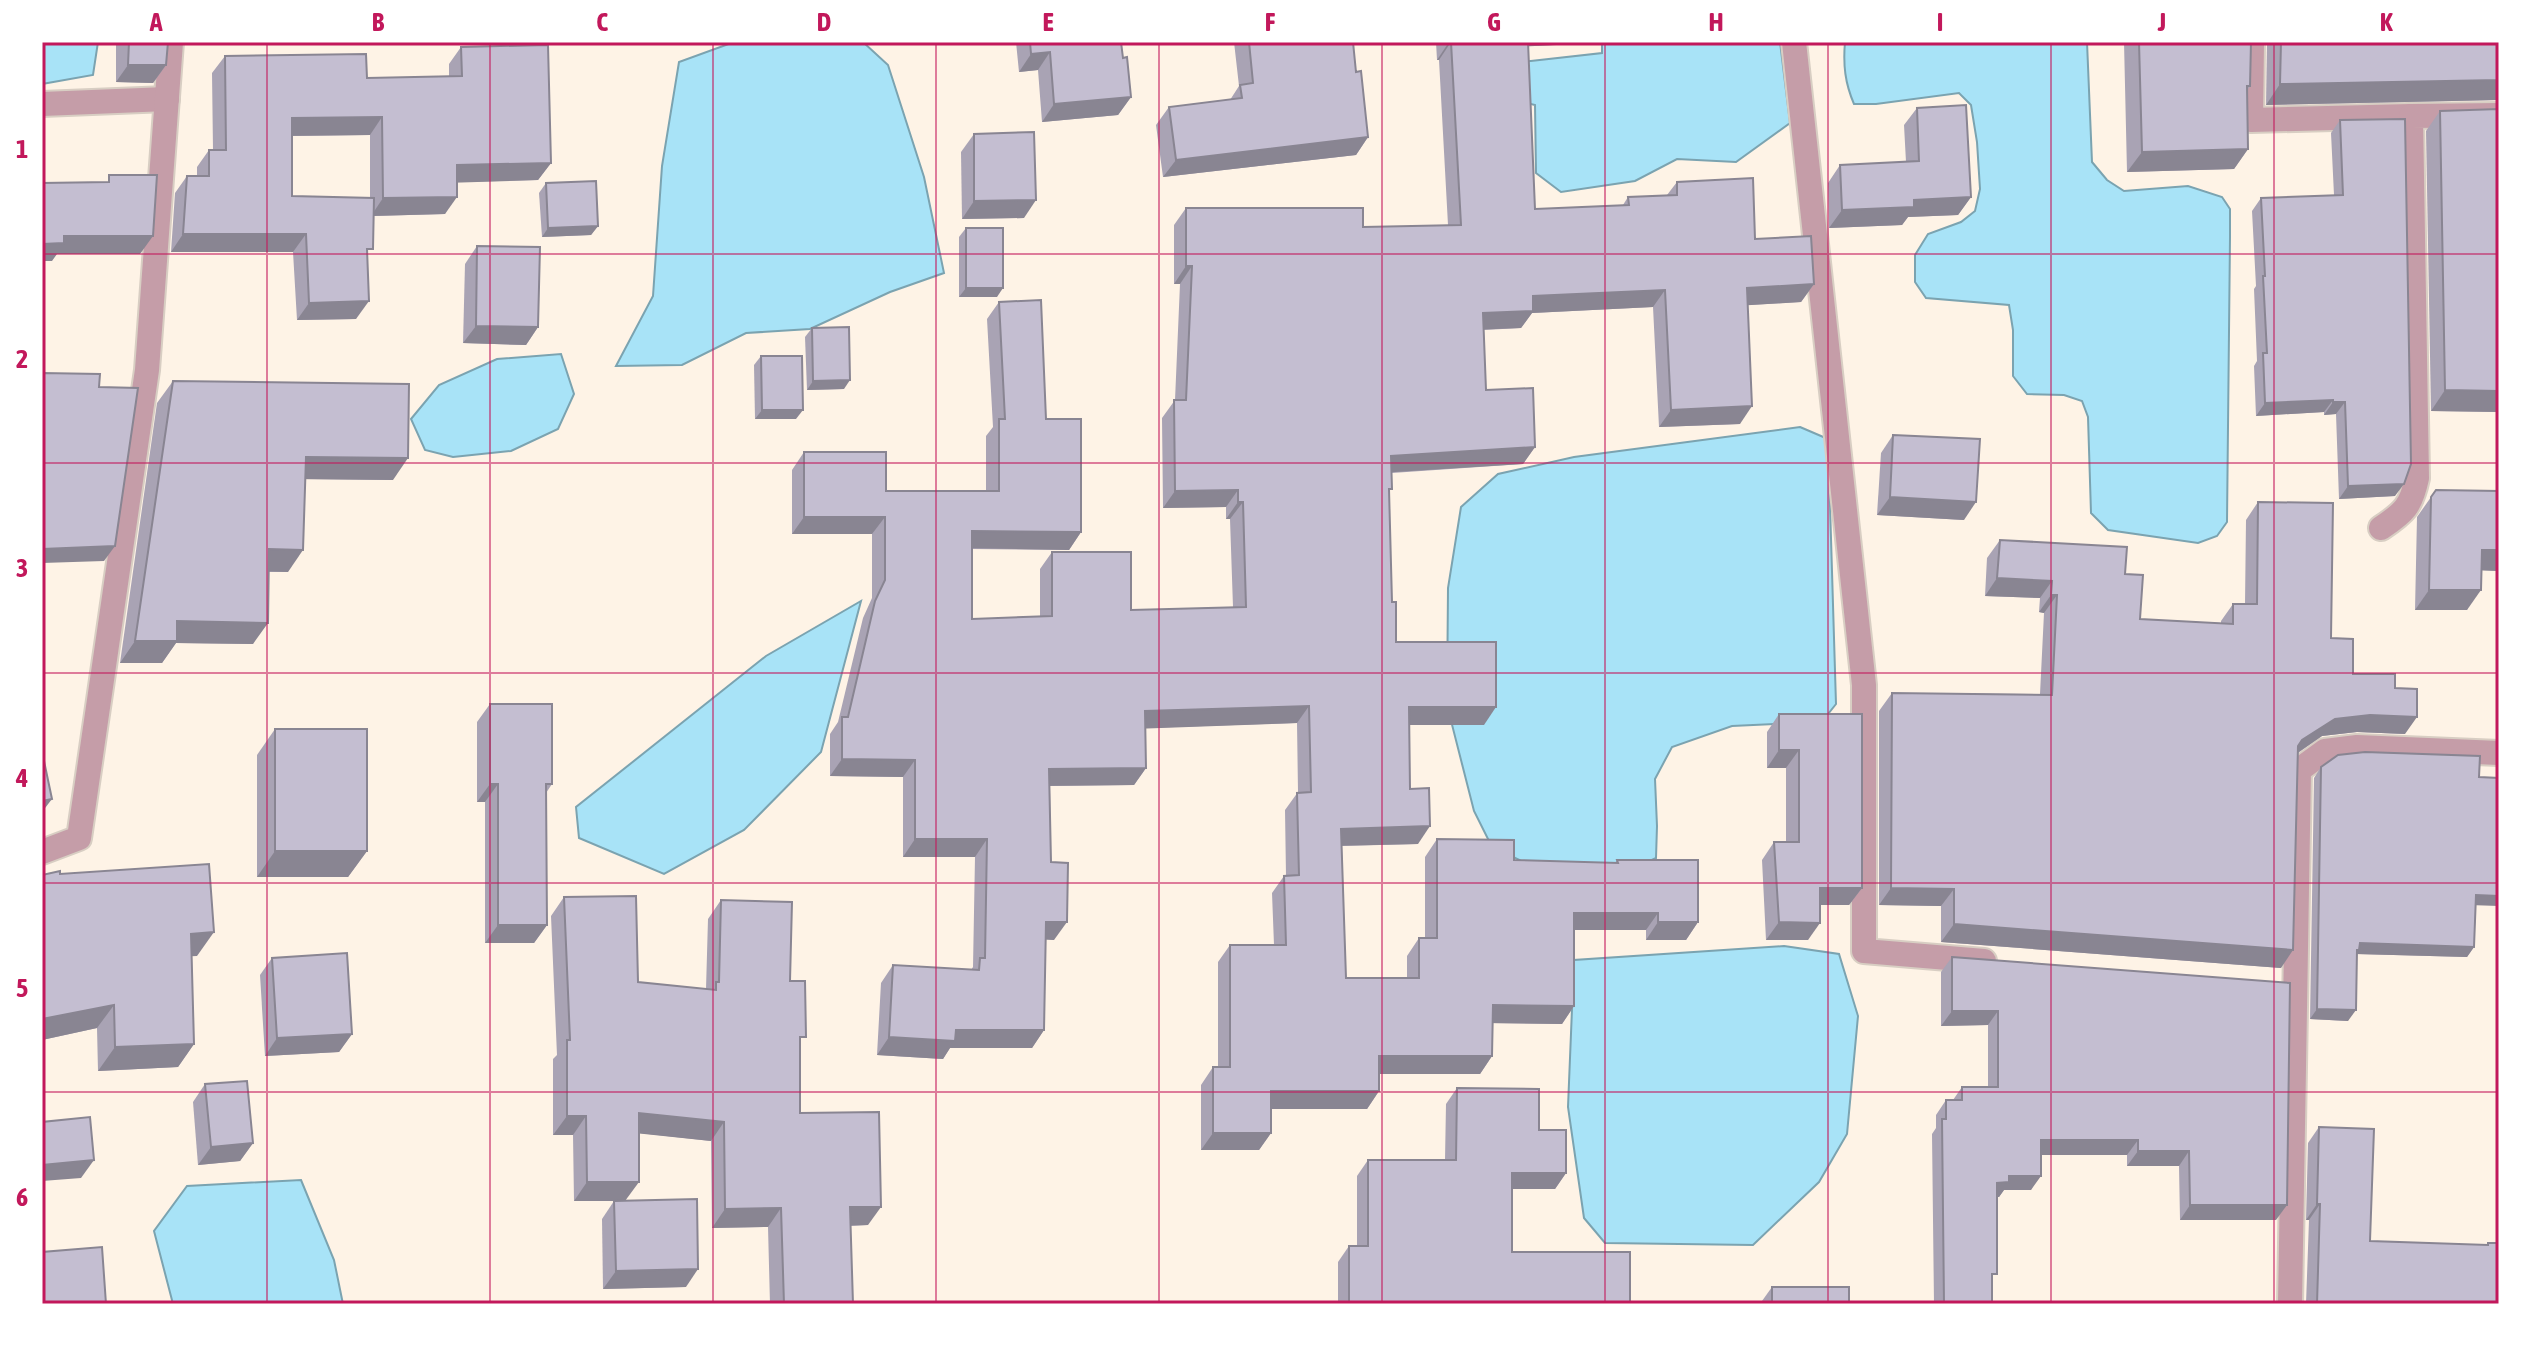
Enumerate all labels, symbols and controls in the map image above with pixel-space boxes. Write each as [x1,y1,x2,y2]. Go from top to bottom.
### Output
text: A [149,7,163,37]
text: B [372,7,385,37]
text: C [596,7,608,37]
text: D [817,7,831,37]
text: E [1042,7,1054,37]
text: F [1265,7,1276,37]
text: G [1487,7,1501,37]
text: H [1708,7,1724,37]
text: I [1937,7,1943,37]
text: J [2157,7,2166,37]
text: K [2380,7,2393,37]
text: 1 [16,134,28,164]
text: 2 [16,344,28,374]
text: 3 [16,553,28,583]
text: 4 [15,763,28,793]
text: 5 [16,973,28,1003]
text: 6 [16,1182,28,1212]

